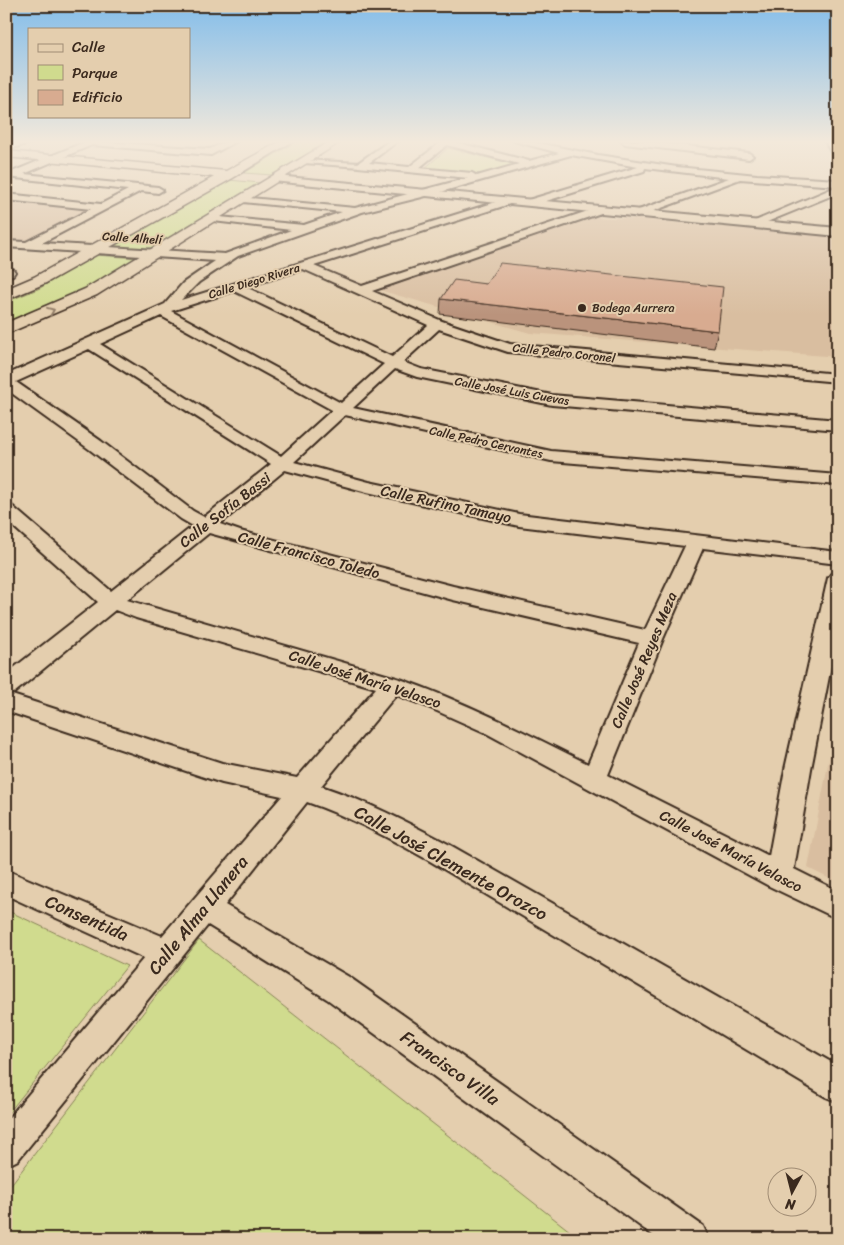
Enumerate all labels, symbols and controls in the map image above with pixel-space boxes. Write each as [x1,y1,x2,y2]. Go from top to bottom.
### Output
legend [28,28,190,118]
text: Calle [72,34,105,60]
text: Parque [72,60,117,86]
text: Edificio [72,84,123,110]
street label: Calle Alhelí [101,225,164,251]
street label: Calle Diego Rivera [205,256,303,305]
place label: Bodega Aurrera [592,297,675,319]
marker: Bodega Aurrera [576,302,588,314]
one-way arrow [46,306,55,317]
street label: Calle Pedro Coronel [512,337,617,369]
street label: Calle José Luis Cuevas [453,370,571,412]
street label: Calle Pedro Cervantes [427,419,545,465]
street label: Calle Sofía Bassi [173,465,277,554]
street label: Calle Rufino Tamayo [378,477,514,531]
street label: Calle Francisco Toledo [235,524,383,587]
street label: Calle José Reyes Meza [603,587,685,732]
street label: Calle José María Velasco [286,642,445,716]
street label: Calle José Clemente Orozco [348,796,554,930]
street label: Calle José María Velasco [655,802,807,900]
street label: Calle Alma Llanera [139,848,257,982]
street label: Consentida [40,885,134,951]
street label: Francisco Villa [393,1022,507,1115]
north arrow [766,1168,816,1218]
text: N [784,1191,798,1218]

